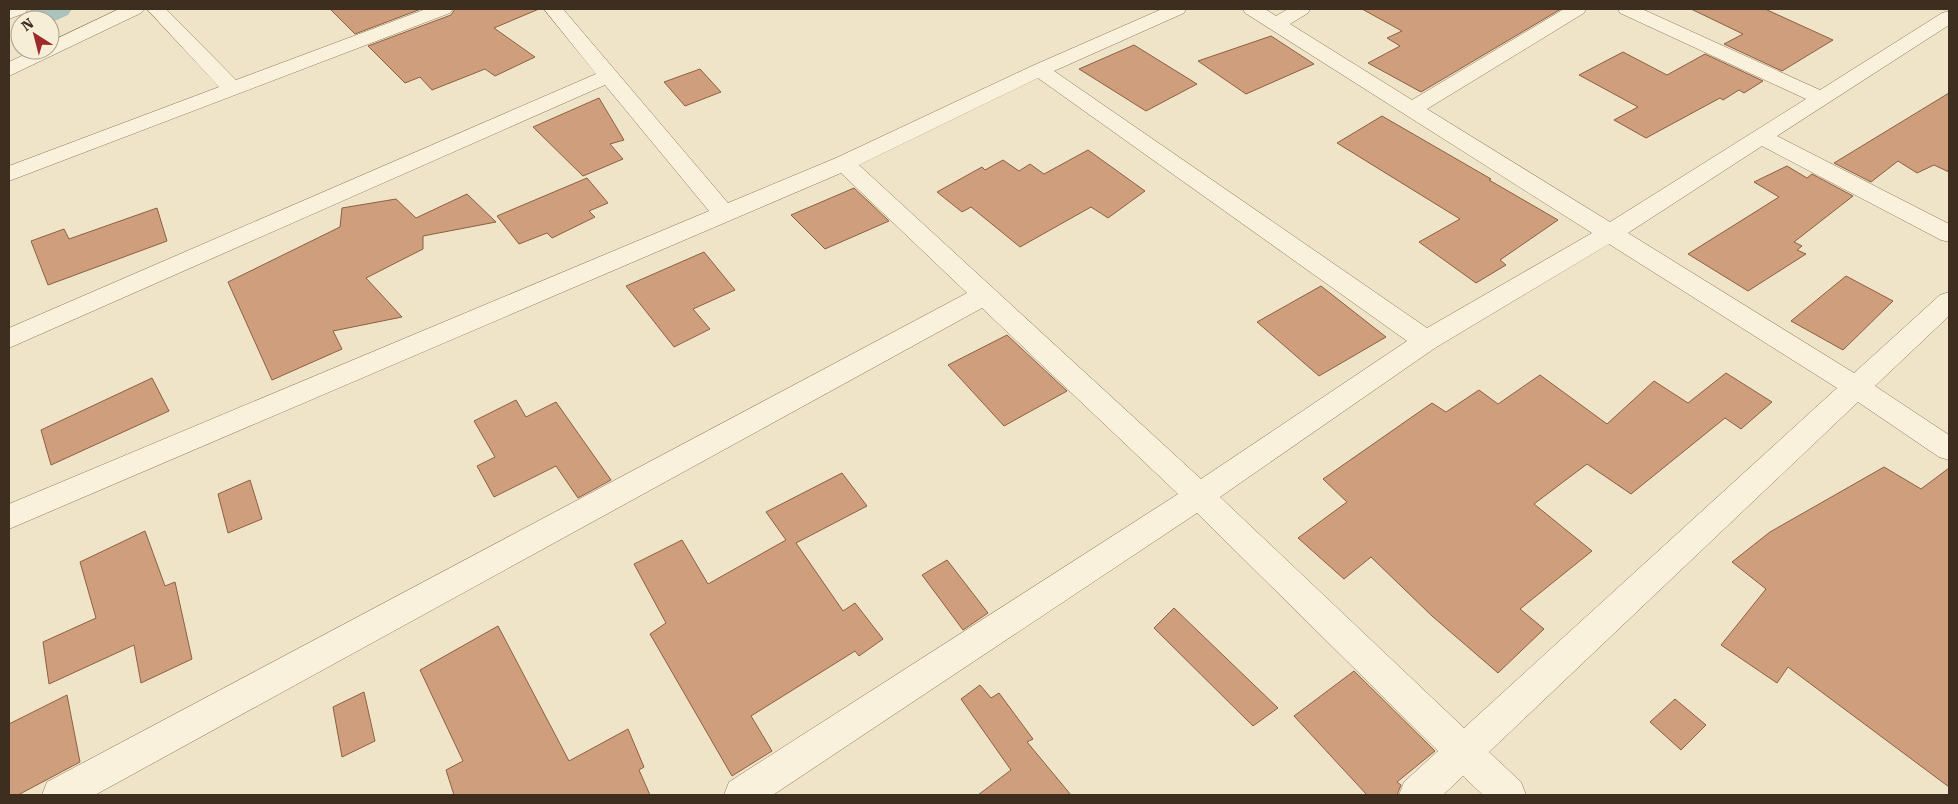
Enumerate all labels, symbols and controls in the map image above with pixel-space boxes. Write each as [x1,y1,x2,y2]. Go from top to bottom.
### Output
north arrow [10,10,60,60]
text: N [18,15,37,34]

